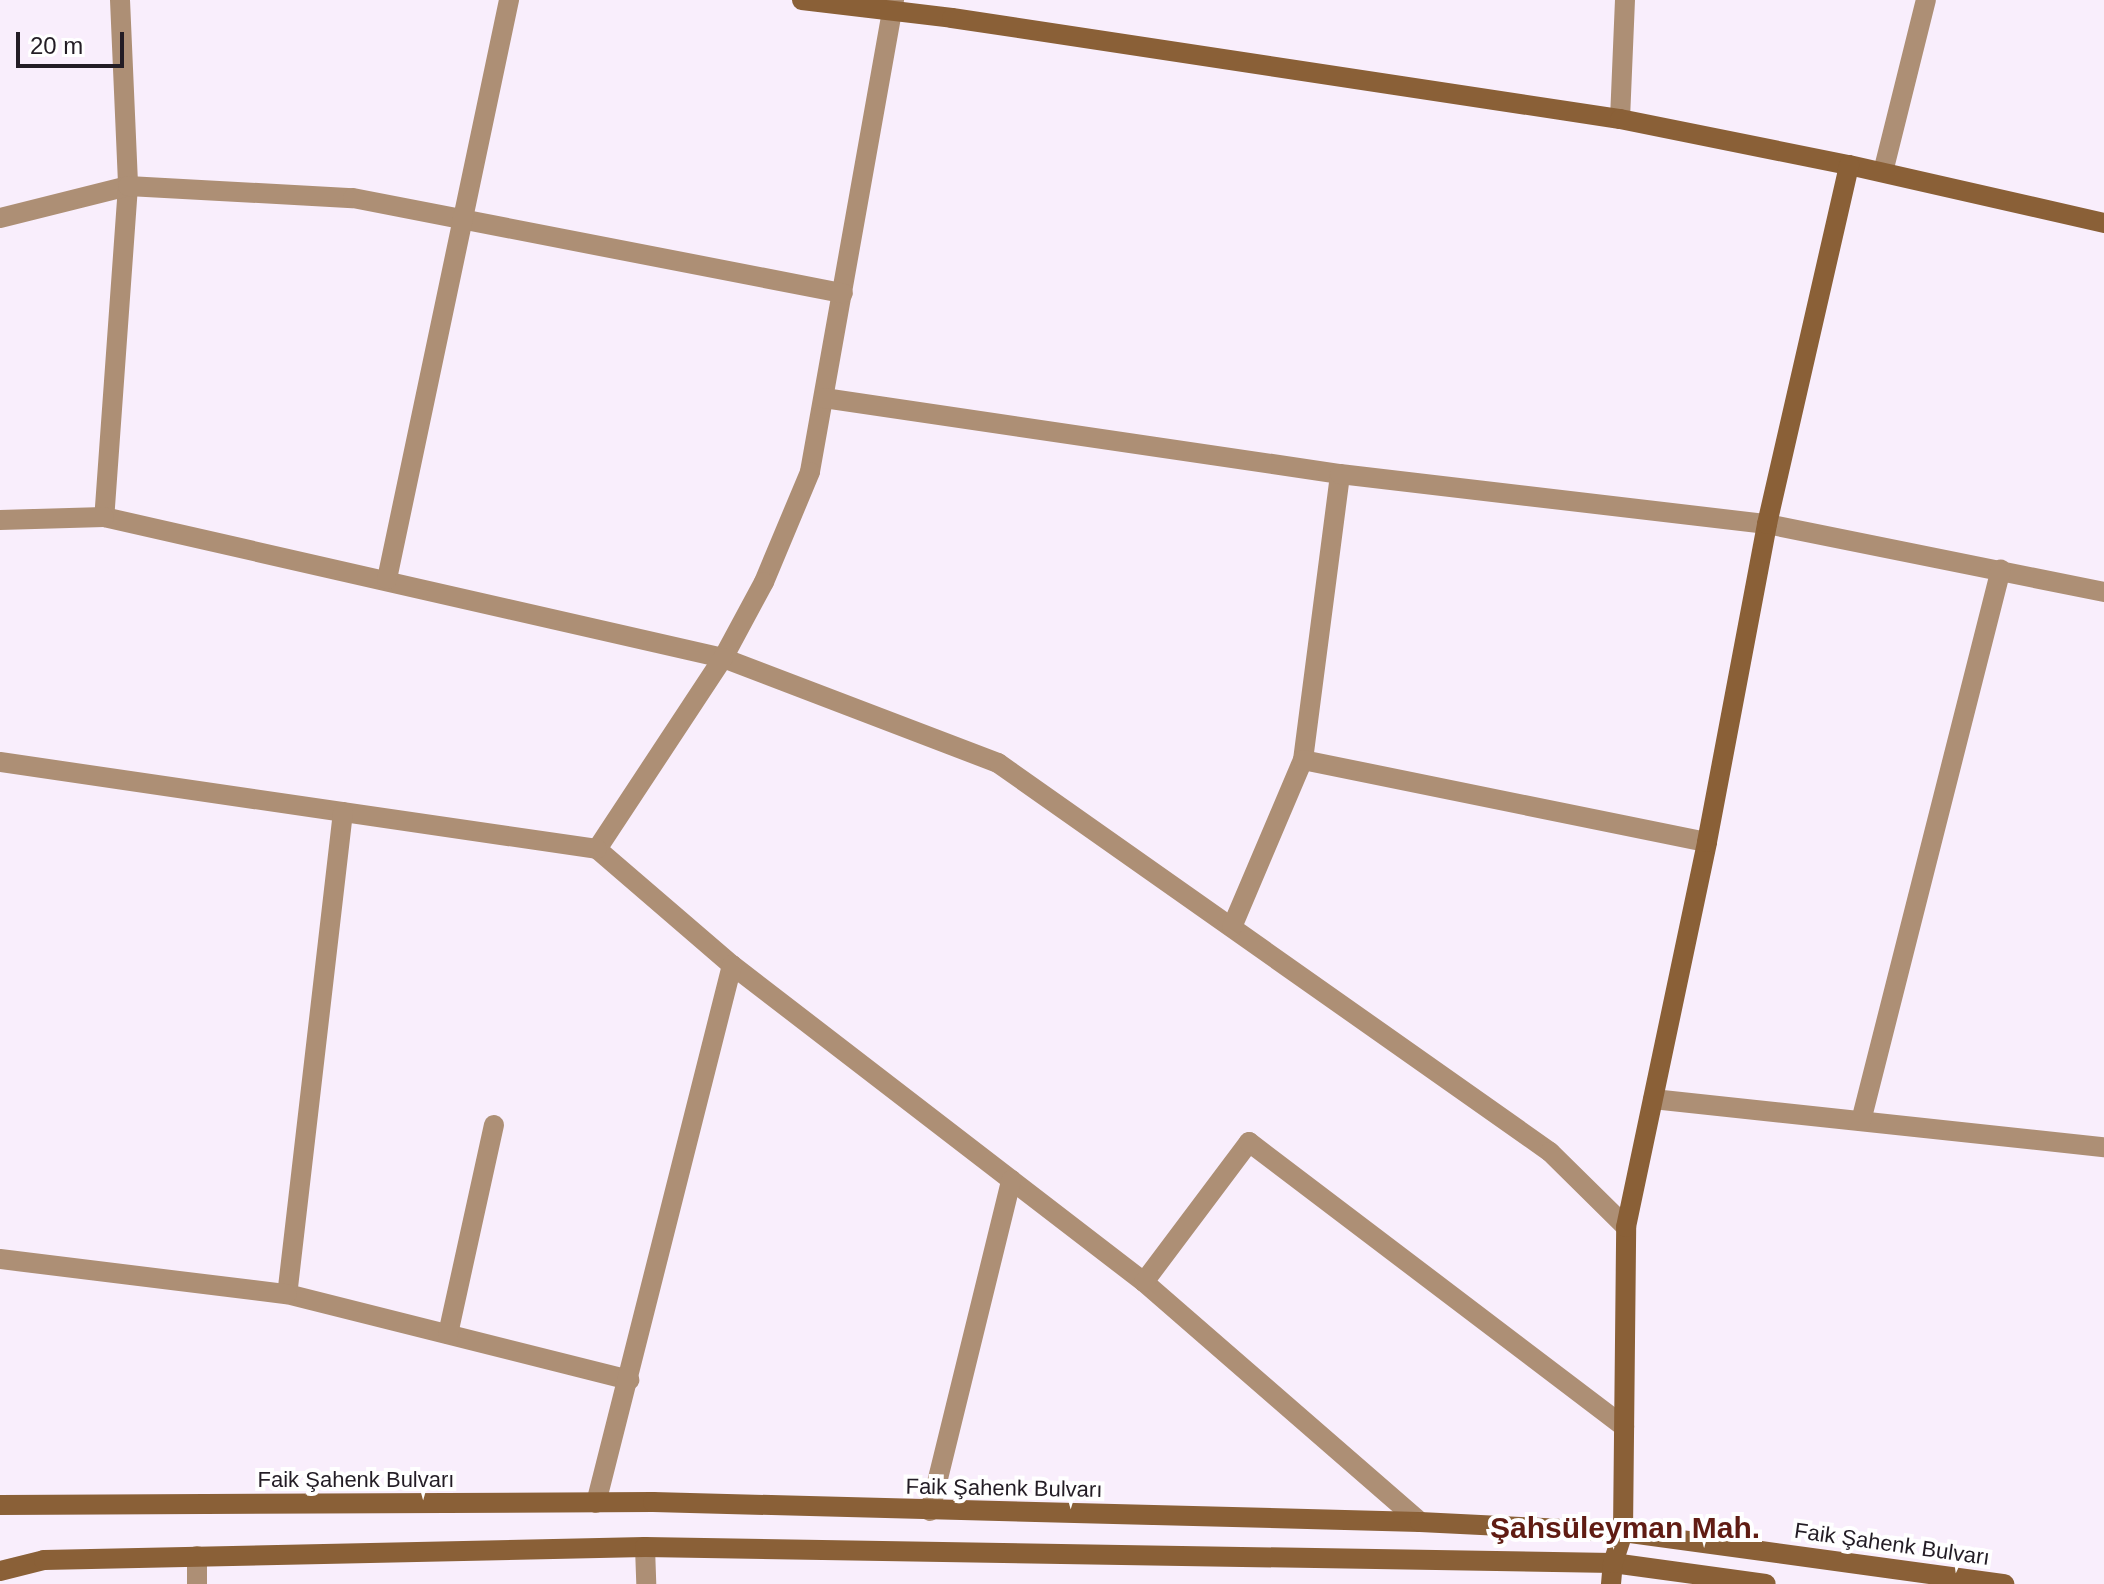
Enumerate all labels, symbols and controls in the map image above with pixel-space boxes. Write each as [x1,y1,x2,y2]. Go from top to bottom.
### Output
scale bar [20,16,128,66]
text: 20 m [30,32,83,59]
street label: Faik Şahenk Bulvarı [258,1467,454,1493]
street label: Faik Şahenk Bulvarı [905,1473,1103,1503]
district label: Şahsüleyman Mah. [1490,1510,1760,1546]
street label: Faik Şahenk Bulvarı [1793,1517,1991,1571]

